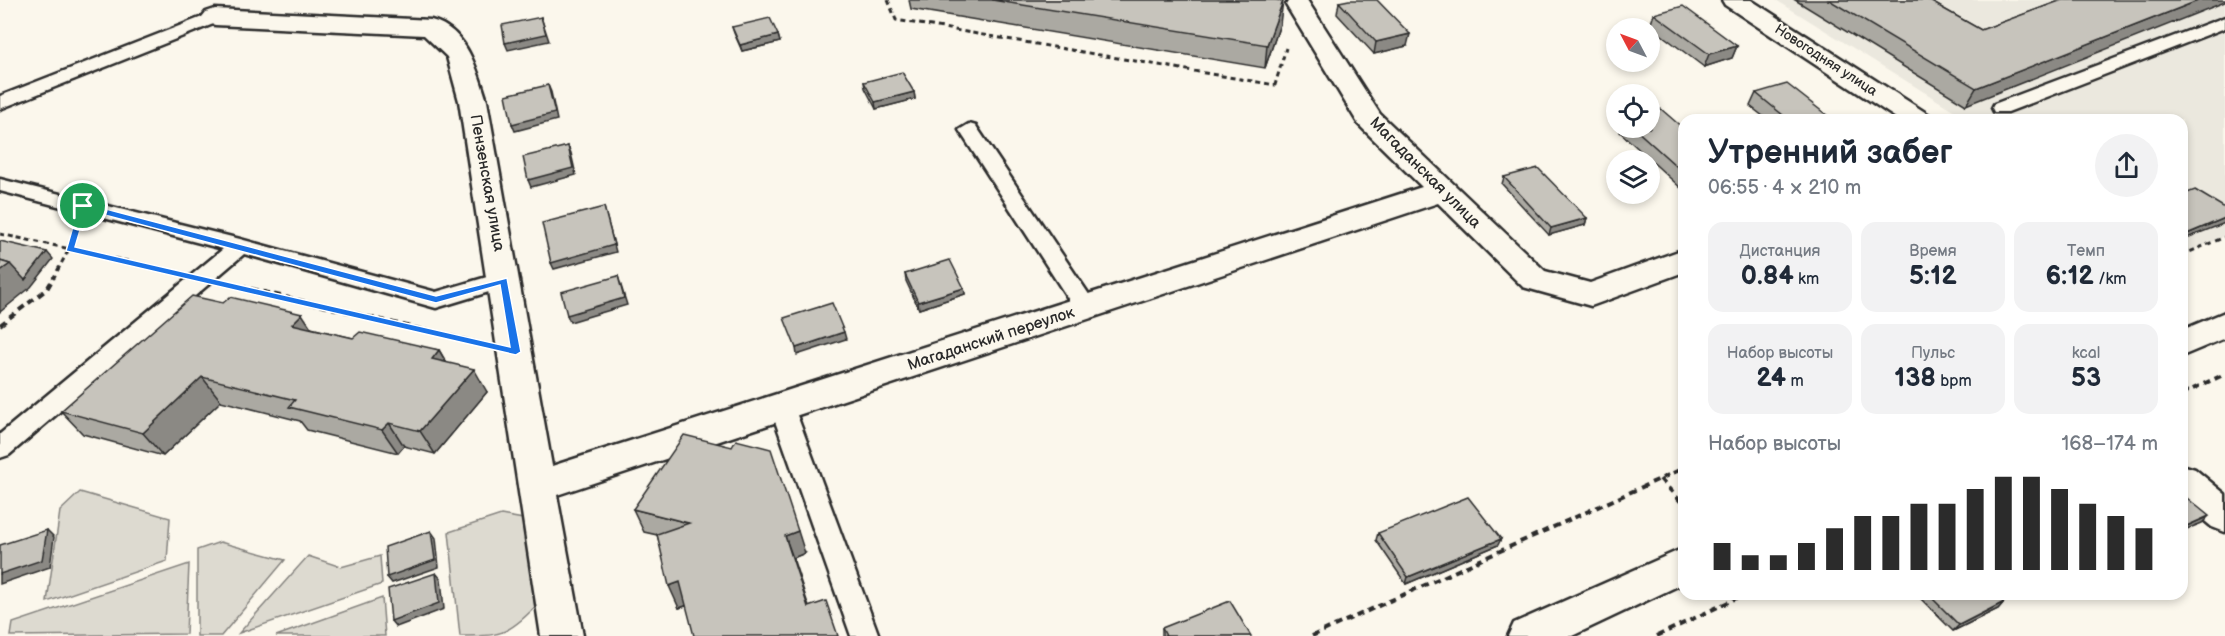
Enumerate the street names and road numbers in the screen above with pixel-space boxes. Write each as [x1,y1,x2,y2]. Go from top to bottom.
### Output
street label: Новогодняя улица [1772,20,1881,100]
street label: Пензенская улица [466,113,508,253]
street label: Магаданская улица [1365,113,1485,233]
street label: Магаданский переулок [905,303,1077,375]

